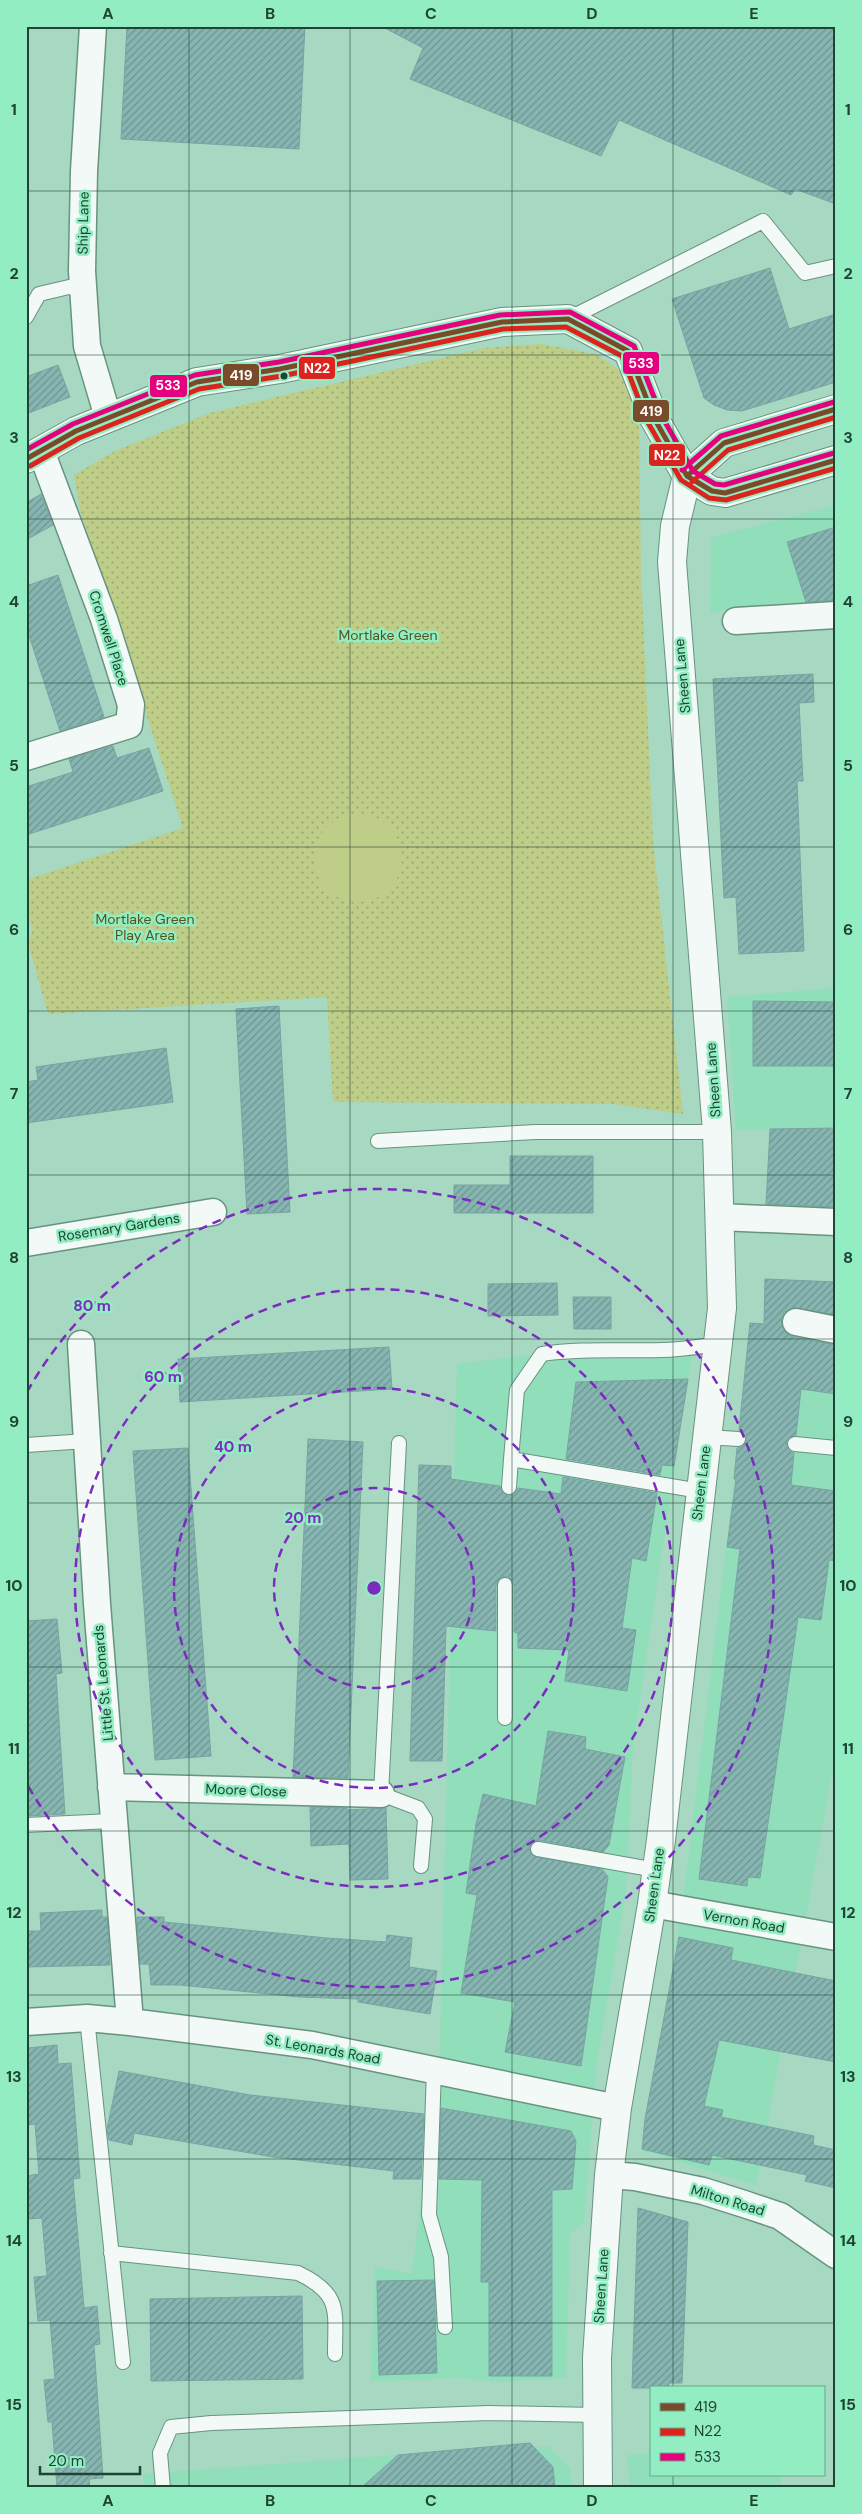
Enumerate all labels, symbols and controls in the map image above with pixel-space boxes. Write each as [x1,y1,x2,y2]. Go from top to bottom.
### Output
text: A [102,3,114,24]
text: B [265,3,275,24]
text: C [425,3,437,24]
text: D [586,3,598,24]
text: E [749,3,759,24]
text: 1 [11,99,17,120]
text: 1 [845,99,851,120]
street label: Ship Lane [73,191,93,255]
text: 2 [9,263,19,284]
text: 2 [843,263,853,284]
line badge: 533 [622,351,660,375]
text: 533 [628,354,654,372]
line badge: N22 [298,356,336,380]
text: N22 [304,359,330,377]
line badge: 419 [222,363,260,387]
text: 419 [229,366,253,384]
unlabelled marker [279,371,289,381]
line badge: 533 [149,374,188,398]
text: 533 [155,376,181,394]
line badge: 419 [632,399,670,423]
text: 419 [639,402,663,420]
text: 3 [9,427,19,448]
text: 3 [843,427,853,448]
line badge: N22 [648,443,686,467]
text: N22 [654,446,680,464]
street label: Cromwell Place [85,588,133,688]
text: 4 [9,591,19,612]
text: 4 [843,591,853,612]
park label: Mortlake Green [338,626,438,644]
street label: Sheen Lane [670,638,694,714]
text: 5 [9,755,19,776]
text: 5 [843,755,853,776]
park label: Mortlake Green Play Area [95,910,195,944]
text: 6 [9,919,19,940]
text: 6 [843,919,853,940]
street label: Sheen Lane [701,1042,725,1118]
text: 7 [10,1083,19,1104]
text: 7 [844,1083,853,1104]
street label: Rosemary Gardens [57,1208,181,1246]
text: 8 [9,1247,19,1268]
text: 8 [843,1247,853,1268]
text: 80 m [73,1296,111,1316]
text: 60 m [144,1367,182,1387]
text: 9 [9,1411,19,1432]
text: 9 [843,1411,853,1432]
text: 40 m [214,1437,252,1457]
street label: Sheen Lane [688,1445,714,1521]
text: 20 m [285,1508,321,1528]
text: 10 [5,1575,23,1596]
text: 10 [839,1575,857,1596]
centre of rings [365,1579,383,1597]
street label: Little St. Leonards [89,1624,117,1742]
text: 11 [8,1738,20,1759]
text: 11 [842,1738,854,1759]
street label: Moore Close [205,1780,287,1800]
street label: Sheen Lane [640,1847,668,1923]
text: 12 [6,1902,22,1923]
text: 12 [840,1902,856,1923]
street label: Vernon Road [702,1905,786,1937]
street label: St. Leonards Road [264,2030,382,2068]
text: 13 [6,2066,22,2087]
text: 13 [840,2066,856,2087]
street label: Milton Road [689,2180,767,2220]
text: 14 [6,2230,22,2251]
text: 14 [840,2230,856,2251]
street label: Sheen Lane [589,2248,613,2324]
legend [650,2386,824,2476]
text: 15 [6,2394,22,2415]
text: 15 [840,2394,856,2415]
text: 419 [694,2397,717,2417]
text: N22 [694,2421,722,2441]
scale bar [40,2444,140,2476]
text: 533 [694,2447,721,2467]
text: 20 m [48,2451,84,2471]
text: A [102,2490,114,2511]
text: B [265,2490,275,2511]
text: C [425,2490,437,2511]
text: D [586,2490,598,2511]
text: E [749,2490,759,2511]

